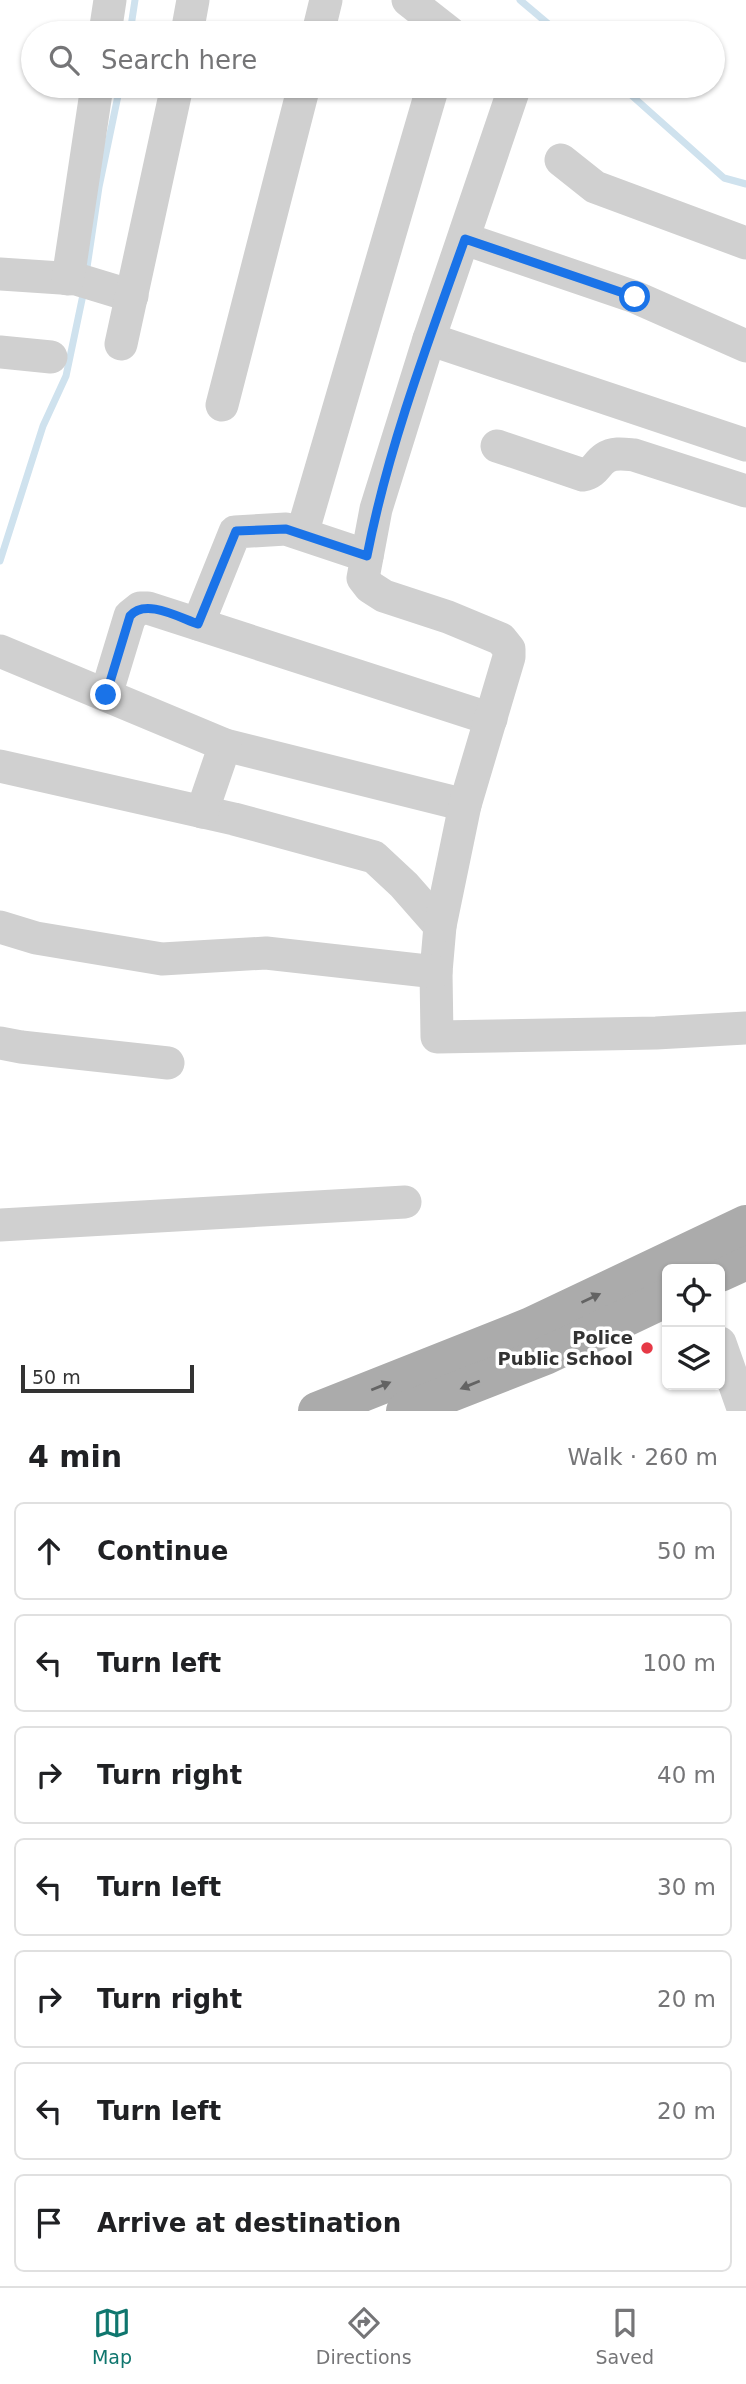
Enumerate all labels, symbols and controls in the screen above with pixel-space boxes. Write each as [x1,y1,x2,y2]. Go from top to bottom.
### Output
search box [21,21,725,98]
icon: search [45,41,83,79]
text: Search here [101,45,257,75]
route start [619,281,650,312]
route end [90,679,121,710]
map controls [662,1264,725,1390]
button: locate [662,1264,725,1327]
one-way arrow [580,1292,601,1303]
place label: Police Public School [497,1327,633,1369]
button: layers [662,1327,725,1390]
marker: Police Public School [639,1340,655,1356]
scale bar [21,1362,194,1394]
text: 50 m [32,1366,81,1388]
one-way arrow [370,1380,391,1391]
one-way arrow [460,1380,481,1391]
text: 4 min [28,1439,122,1474]
text: Walk · 260 m [567,1444,718,1470]
icon: ahead [30,1532,68,1570]
text: Continue [97,1536,228,1566]
text: 50 m [657,1538,716,1564]
icon: left [30,1644,68,1682]
text: Turn left [97,1648,221,1678]
text: 100 m [642,1650,716,1676]
icon: right [30,1756,68,1794]
text: Turn right [97,1760,242,1790]
text: 40 m [657,1762,716,1788]
icon: left [30,1868,68,1906]
text: Turn left [97,1872,221,1902]
text: 30 m [657,1874,716,1900]
icon: right [30,1980,68,2018]
text: Turn right [97,1984,242,2014]
text: 20 m [657,1986,716,2012]
icon: left [30,2092,68,2130]
text: Turn left [97,2096,221,2126]
text: 20 m [657,2098,716,2124]
icon: arrive [30,2204,68,2242]
text: Arrive at destination [97,2208,401,2238]
tab: Map [92,2304,132,2368]
tab: Directions [316,2304,412,2368]
tab: Saved [595,2304,654,2368]

